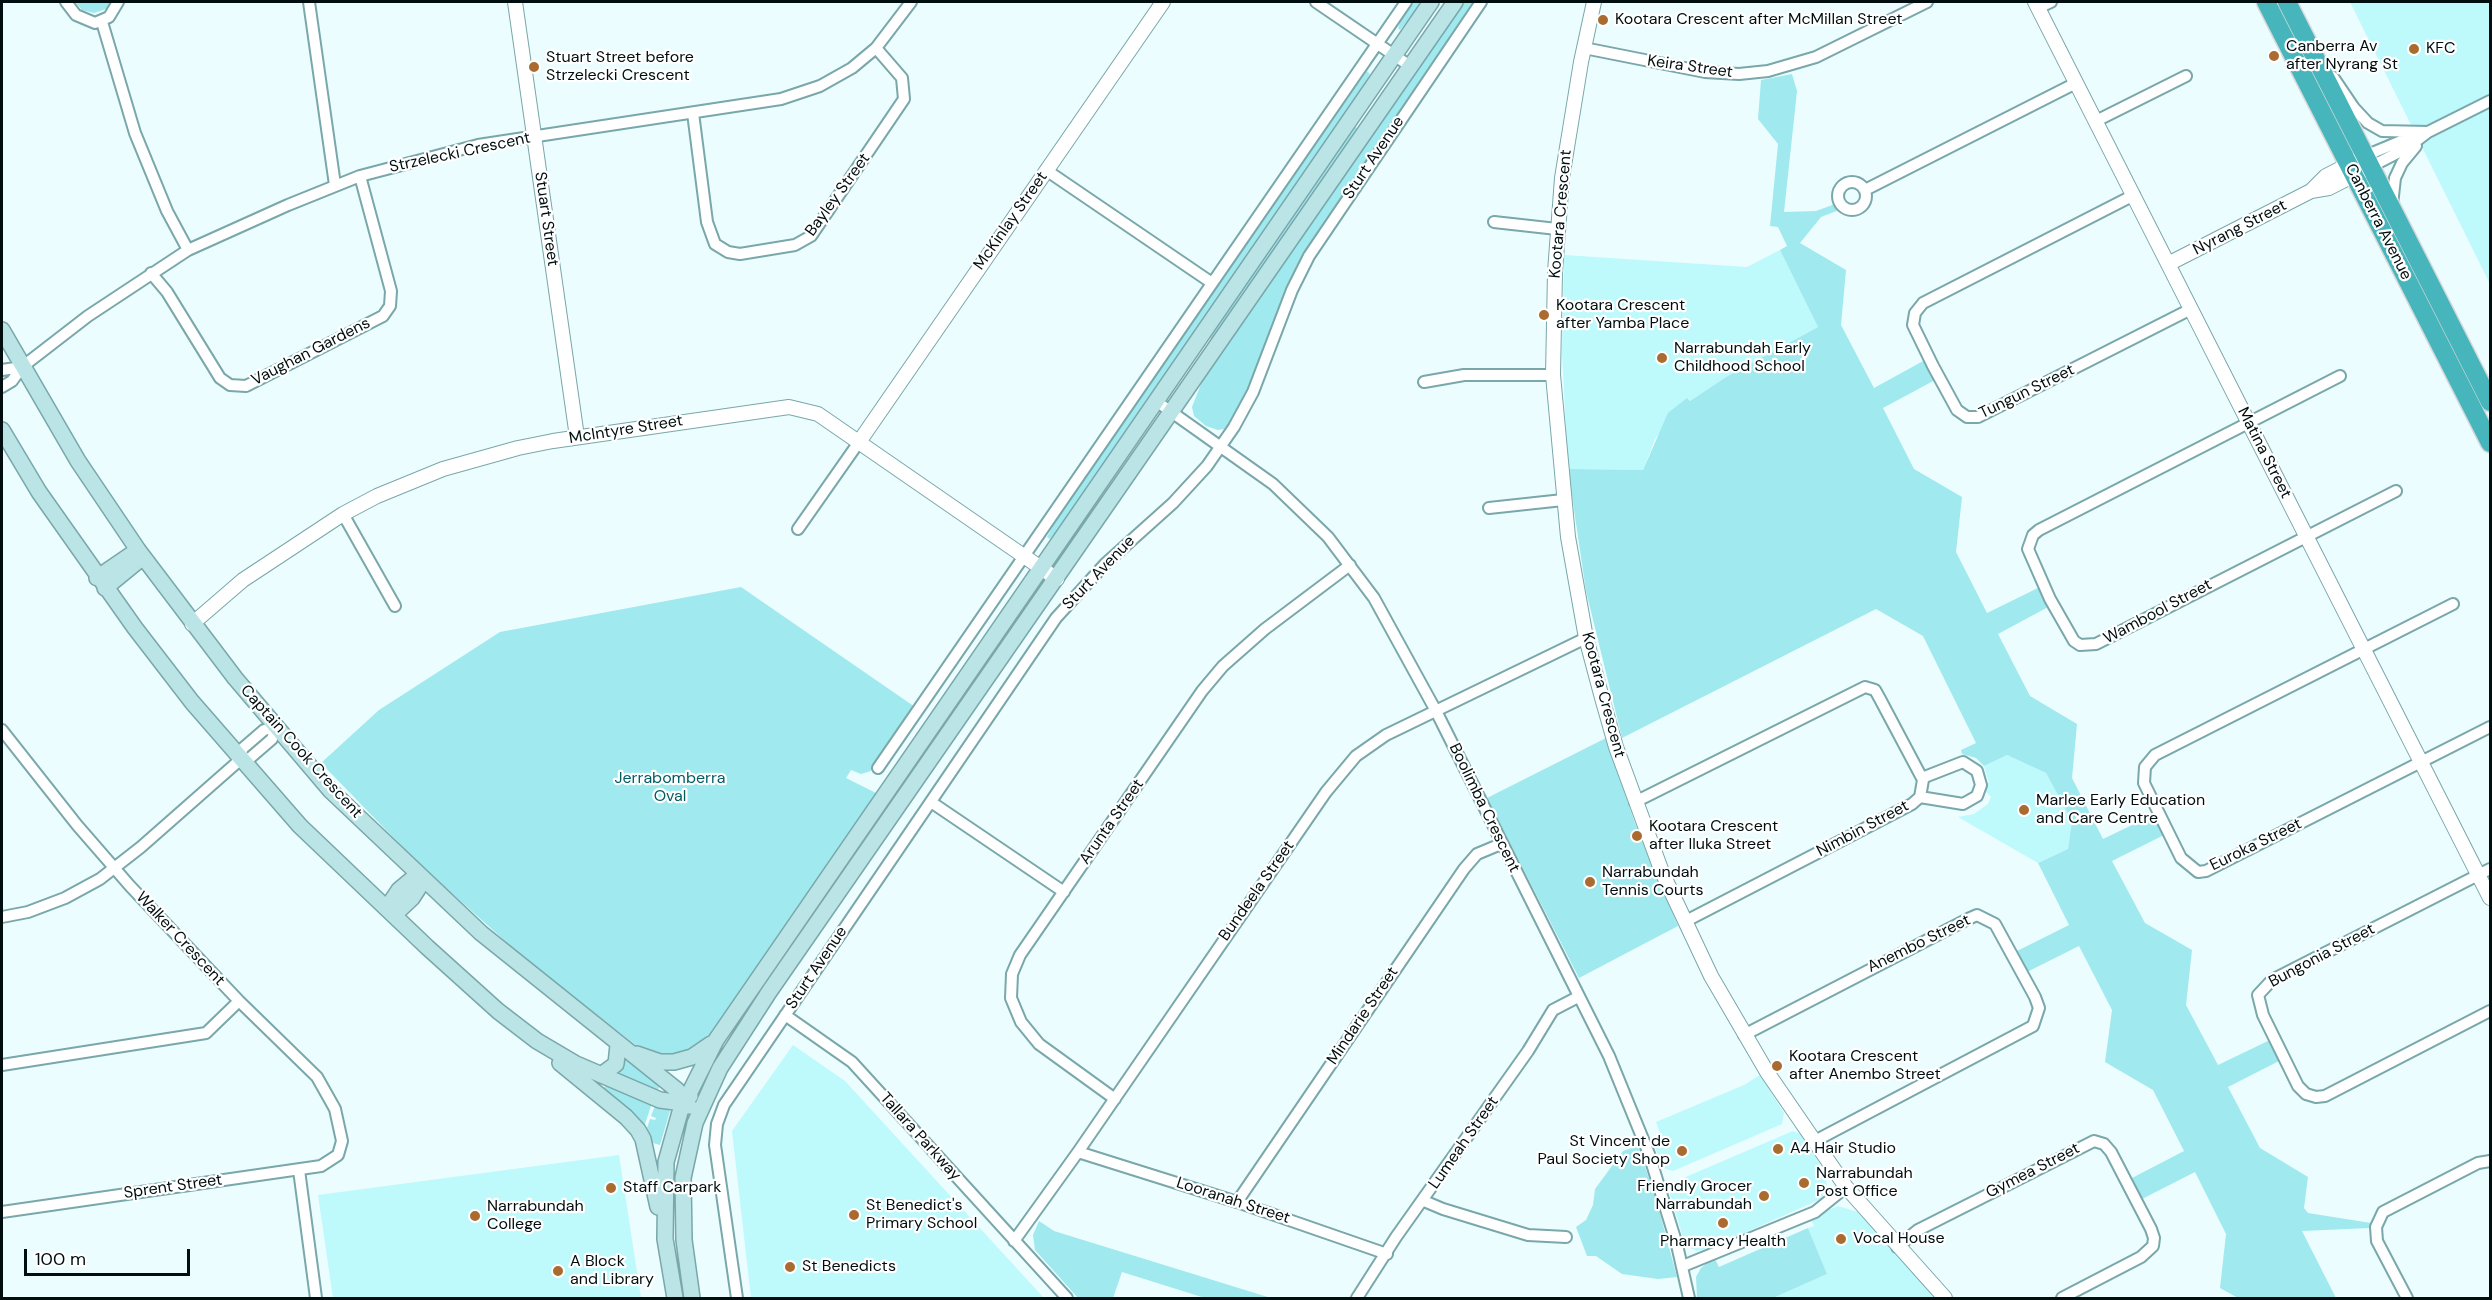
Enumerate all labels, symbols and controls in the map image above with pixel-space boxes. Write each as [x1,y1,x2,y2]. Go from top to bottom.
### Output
place label: Kootara Crescent after McMillan Street [1615,10,1902,30]
marker: Kootara Crescent after McMillan Street [1596,13,1610,27]
place label: Canberra Av after Nyrang St [2286,37,2398,75]
place label: KFC [2426,39,2455,59]
marker: KFC [2407,42,2421,56]
place label: Stuart Street before Strzelecki Crescent [546,48,694,86]
marker: Canberra Av after Nyrang St [2267,49,2281,63]
street label: Keira Street [1646,52,1734,82]
marker: Stuart Street before Strzelecki Crescent [527,60,541,74]
street label: Sturt Avenue [1339,113,1409,203]
street label: Strzelecki Crescent [388,129,532,177]
street label: Kootara Crescent [1546,149,1576,279]
street label: Bayley Street [801,150,875,240]
street label: Canberra Avenue [2340,161,2416,283]
street label: McKinlay Street [970,168,1052,274]
street label: Stuart Street [530,171,562,267]
street label: Nyrang Street [2190,196,2290,260]
place label: Kootara Crescent after Yamba Place [1556,296,1689,334]
marker: Kootara Crescent after Yamba Place [1537,308,1551,322]
street label: Vaughan Gardens [248,314,374,390]
place label: Narrabundah Early Childhood School [1674,339,1811,377]
marker: Narrabundah Early Childhood School [1655,351,1669,365]
street label: Tungun Street [1976,361,2078,423]
street label: Matina Street [2233,404,2295,502]
street label: McIntyre Street [568,412,684,448]
street label: Sturt Avenue [1059,532,1139,614]
street label: Wambool Street [2101,575,2215,649]
street label: Kootara Crescent [1577,630,1629,760]
street label: Captain Cook Crescent [236,681,366,823]
street label: Boolimba Crescent [1444,740,1524,876]
park label: Jerrabomberra Oval [614,769,726,807]
street label: Arunta Street [1076,776,1148,868]
place label: Marlee Early Education and Care Centre [2036,791,2205,829]
street label: Nimbin Street [1814,797,1912,861]
marker: Marlee Early Education and Care Centre [2017,803,2031,817]
street label: Euroka Street [2207,815,2305,875]
place label: Kootara Crescent after Iluka Street [1649,817,1778,855]
marker: Kootara Crescent after Iluka Street [1630,829,1644,843]
street label: Bundeela Street [1215,837,1299,945]
place label: Narrabundah Tennis Courts [1602,863,1703,901]
marker: Narrabundah Tennis Courts [1583,875,1597,889]
street label: Walker Crescent [132,888,228,990]
street label: Anembo Street [1864,911,1974,977]
street label: Bungonia Street [2266,920,2378,992]
street label: Sturt Avenue [782,923,852,1013]
street label: Mindarie Street [1323,964,1403,1068]
place label: Kootara Crescent after Anembo Street [1789,1047,1941,1085]
marker: Kootara Crescent after Anembo Street [1770,1059,1784,1073]
street label: Tallara Parkway [875,1089,965,1185]
street label: Lumeah Street [1425,1093,1503,1193]
place label: St Vincent de Paul Society Shop [1537,1132,1670,1170]
place label: A4 Hair Studio [1790,1139,1896,1159]
street label: Gymea Street [1983,1139,2083,1203]
marker: A4 Hair Studio [1771,1142,1785,1156]
marker: St Vincent de Paul Society Shop [1675,1144,1689,1158]
place label: Narrabundah Post Office [1816,1164,1913,1202]
street label: Sprent Street [123,1171,223,1203]
street label: Looranah Street [1174,1174,1292,1228]
marker: Narrabundah Post Office [1797,1176,1811,1190]
place label: Friendly Grocer Narrabundah [1637,1177,1752,1215]
place label: Staff Carpark [623,1178,721,1198]
marker: Staff Carpark [604,1181,618,1195]
marker: Friendly Grocer Narrabundah [1757,1189,1771,1203]
place label: St Benedict's Primary School [866,1196,977,1234]
place label: Narrabundah College [487,1197,584,1235]
marker: St Benedict's Primary School [847,1208,861,1222]
marker: Narrabundah College [468,1209,482,1223]
marker: Pharmacy Health [1716,1216,1730,1230]
place label: Vocal House [1853,1229,1945,1249]
place label: Pharmacy Health [1660,1232,1786,1252]
marker: Vocal House [1834,1232,1848,1246]
scale bar [27,1237,194,1275]
text: 100 m [35,1247,86,1271]
place label: A Block and Library [570,1252,654,1290]
place label: St Benedicts [802,1257,896,1277]
marker: St Benedicts [783,1260,797,1274]
marker: A Block and Library [551,1264,565,1278]

